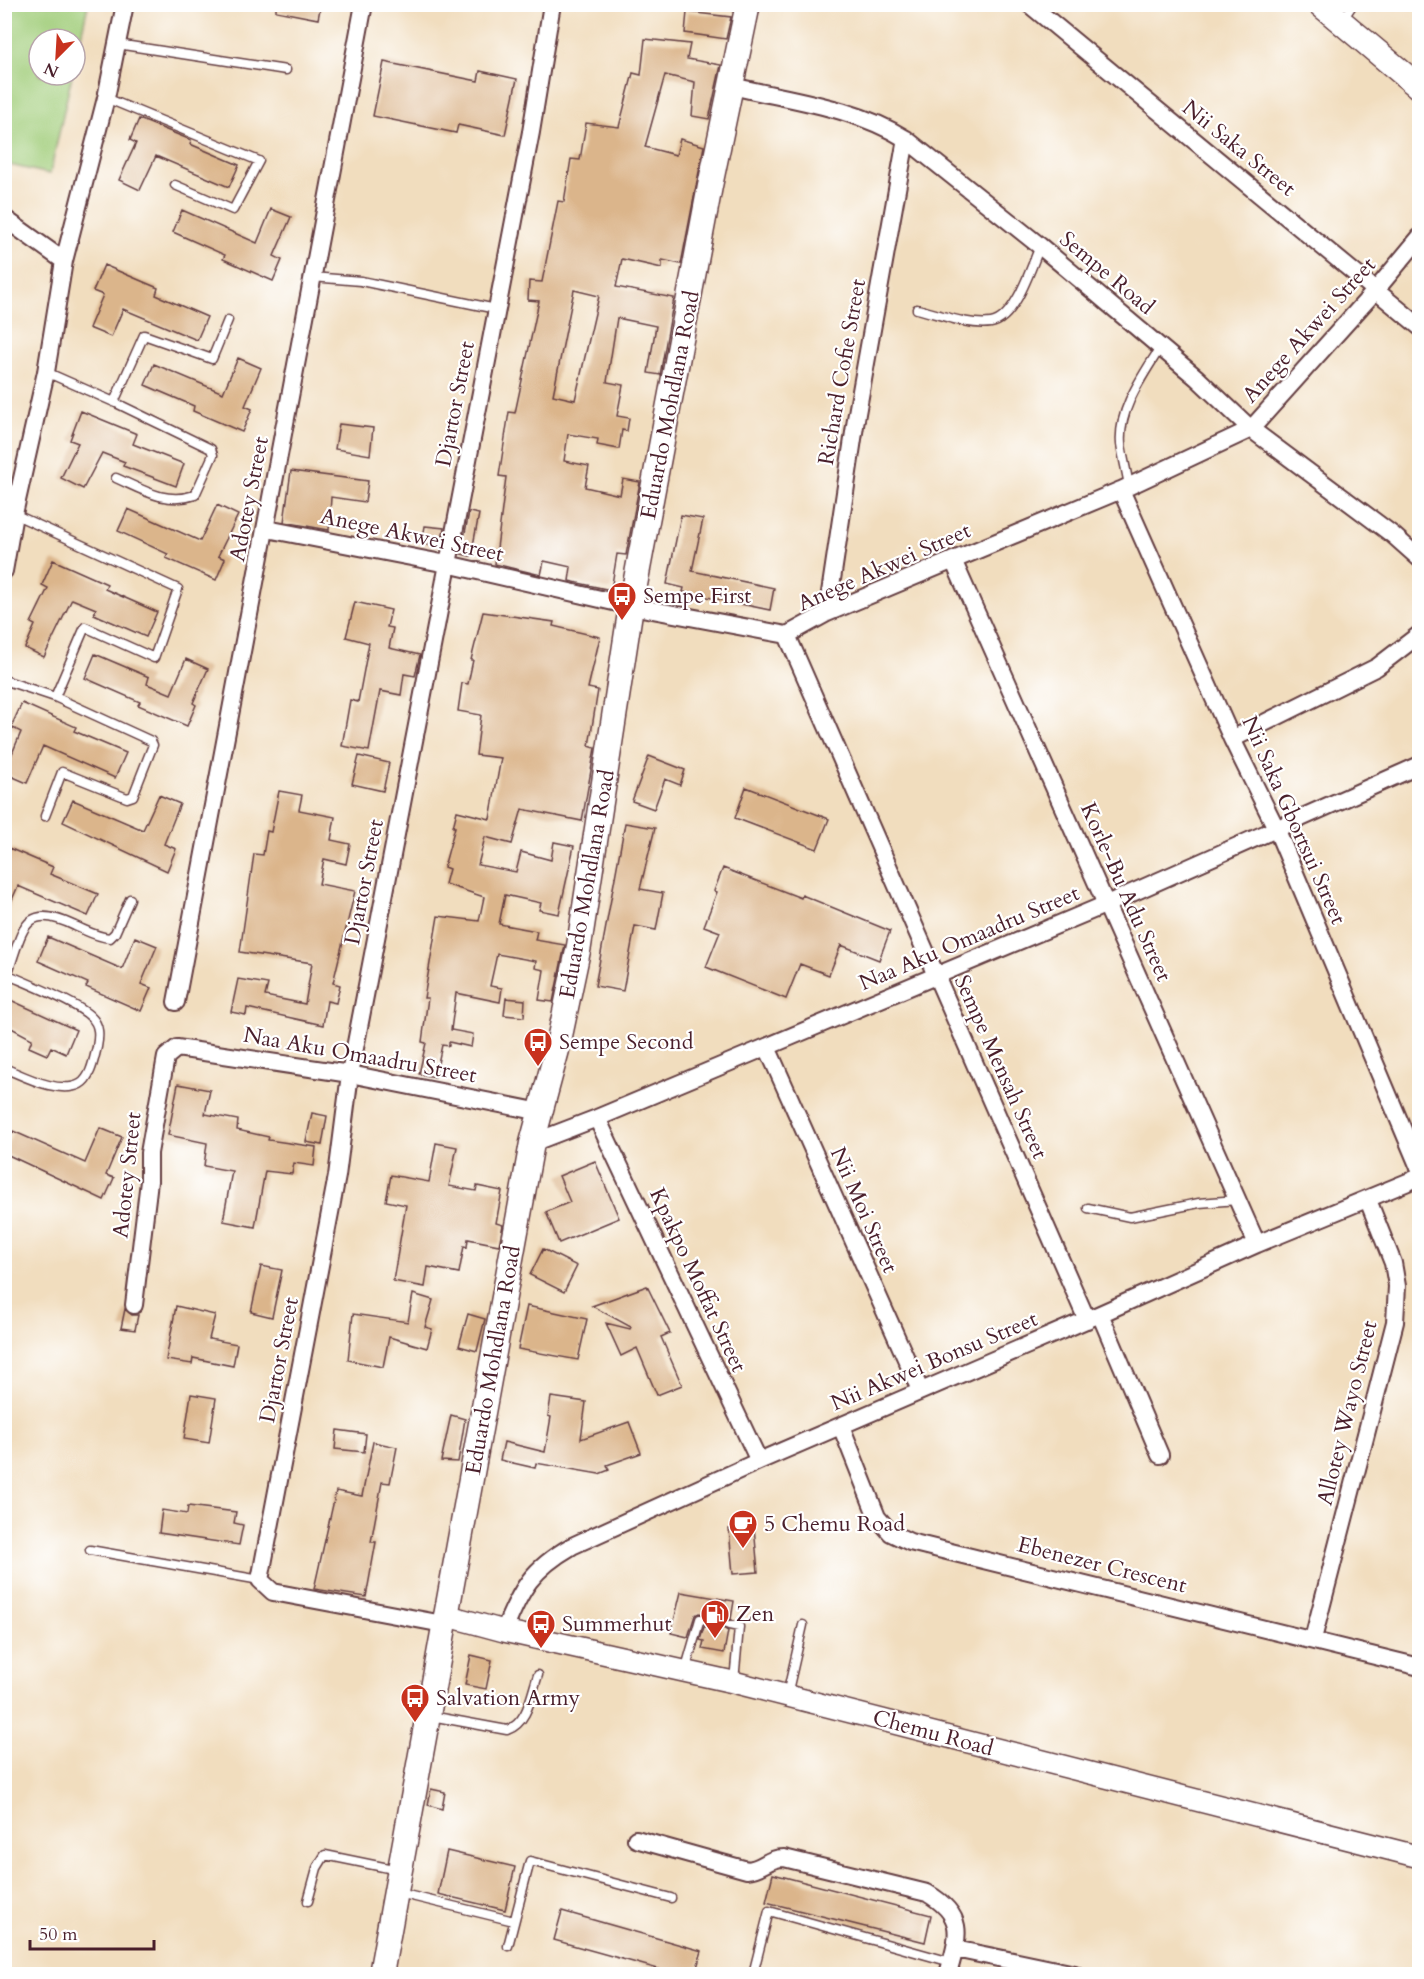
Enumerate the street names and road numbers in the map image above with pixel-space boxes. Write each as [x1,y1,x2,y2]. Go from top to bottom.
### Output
street label: Nii Saka Street [1176,93,1302,203]
street label: Sempe Road [1053,224,1161,322]
street label: Anege Akwei Street [1235,251,1383,409]
street label: Richard Cofie Street [811,276,873,467]
street label: Eduardo Mohdlana Road [633,288,707,522]
street label: Djartor Street [428,339,482,469]
street label: Adotey Street [222,434,276,564]
street label: Anege Akwei Street [318,501,506,569]
street label: Anege Akwei Street [793,515,975,619]
street label: Nii Saka Gbortsui Street [1234,711,1354,929]
street label: Eduardo Mohdlana Road [552,767,622,1001]
street label: Korle-Bu Adu Street [1073,798,1179,986]
street label: Djartor Street [337,817,391,947]
street label: Naa Aku Omaadru Street [854,878,1084,998]
street label: Sempe Mensah Street [947,970,1055,1164]
street label: Naa Aku Omaadru Street [241,1020,479,1090]
street label: Adotey Street [105,1110,149,1240]
street label: Nii Moi Street [823,1142,905,1278]
street label: Kpakpo Moffat Street [642,1183,754,1377]
street label: Eduardo Mohdlana Road [458,1243,528,1477]
street label: Djartor Street [252,1295,306,1425]
street label: Nii Akwei Bonsu Street [826,1304,1042,1418]
street label: Allotey Wayo Street [1310,1317,1384,1509]
street label: Ebenezer Crescent [1014,1529,1190,1601]
street label: Chemu Road [869,1702,997,1764]

